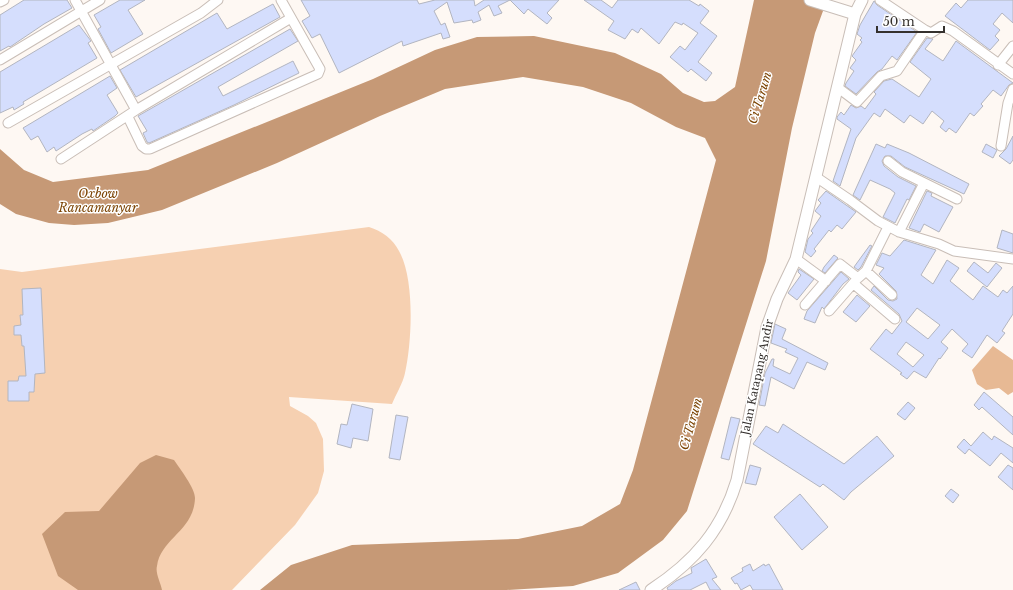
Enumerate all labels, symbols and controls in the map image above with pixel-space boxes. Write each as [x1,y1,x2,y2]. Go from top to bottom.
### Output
scale bar [877,8,944,34]
text: 50 m [883,14,915,29]
water label: Ci Tarum [745,70,775,126]
water label: Oxbow Rancamanyar [58,186,138,215]
street label: Jalan Katapang Andir [737,317,776,438]
water label: Ci Tarum [676,396,705,452]

